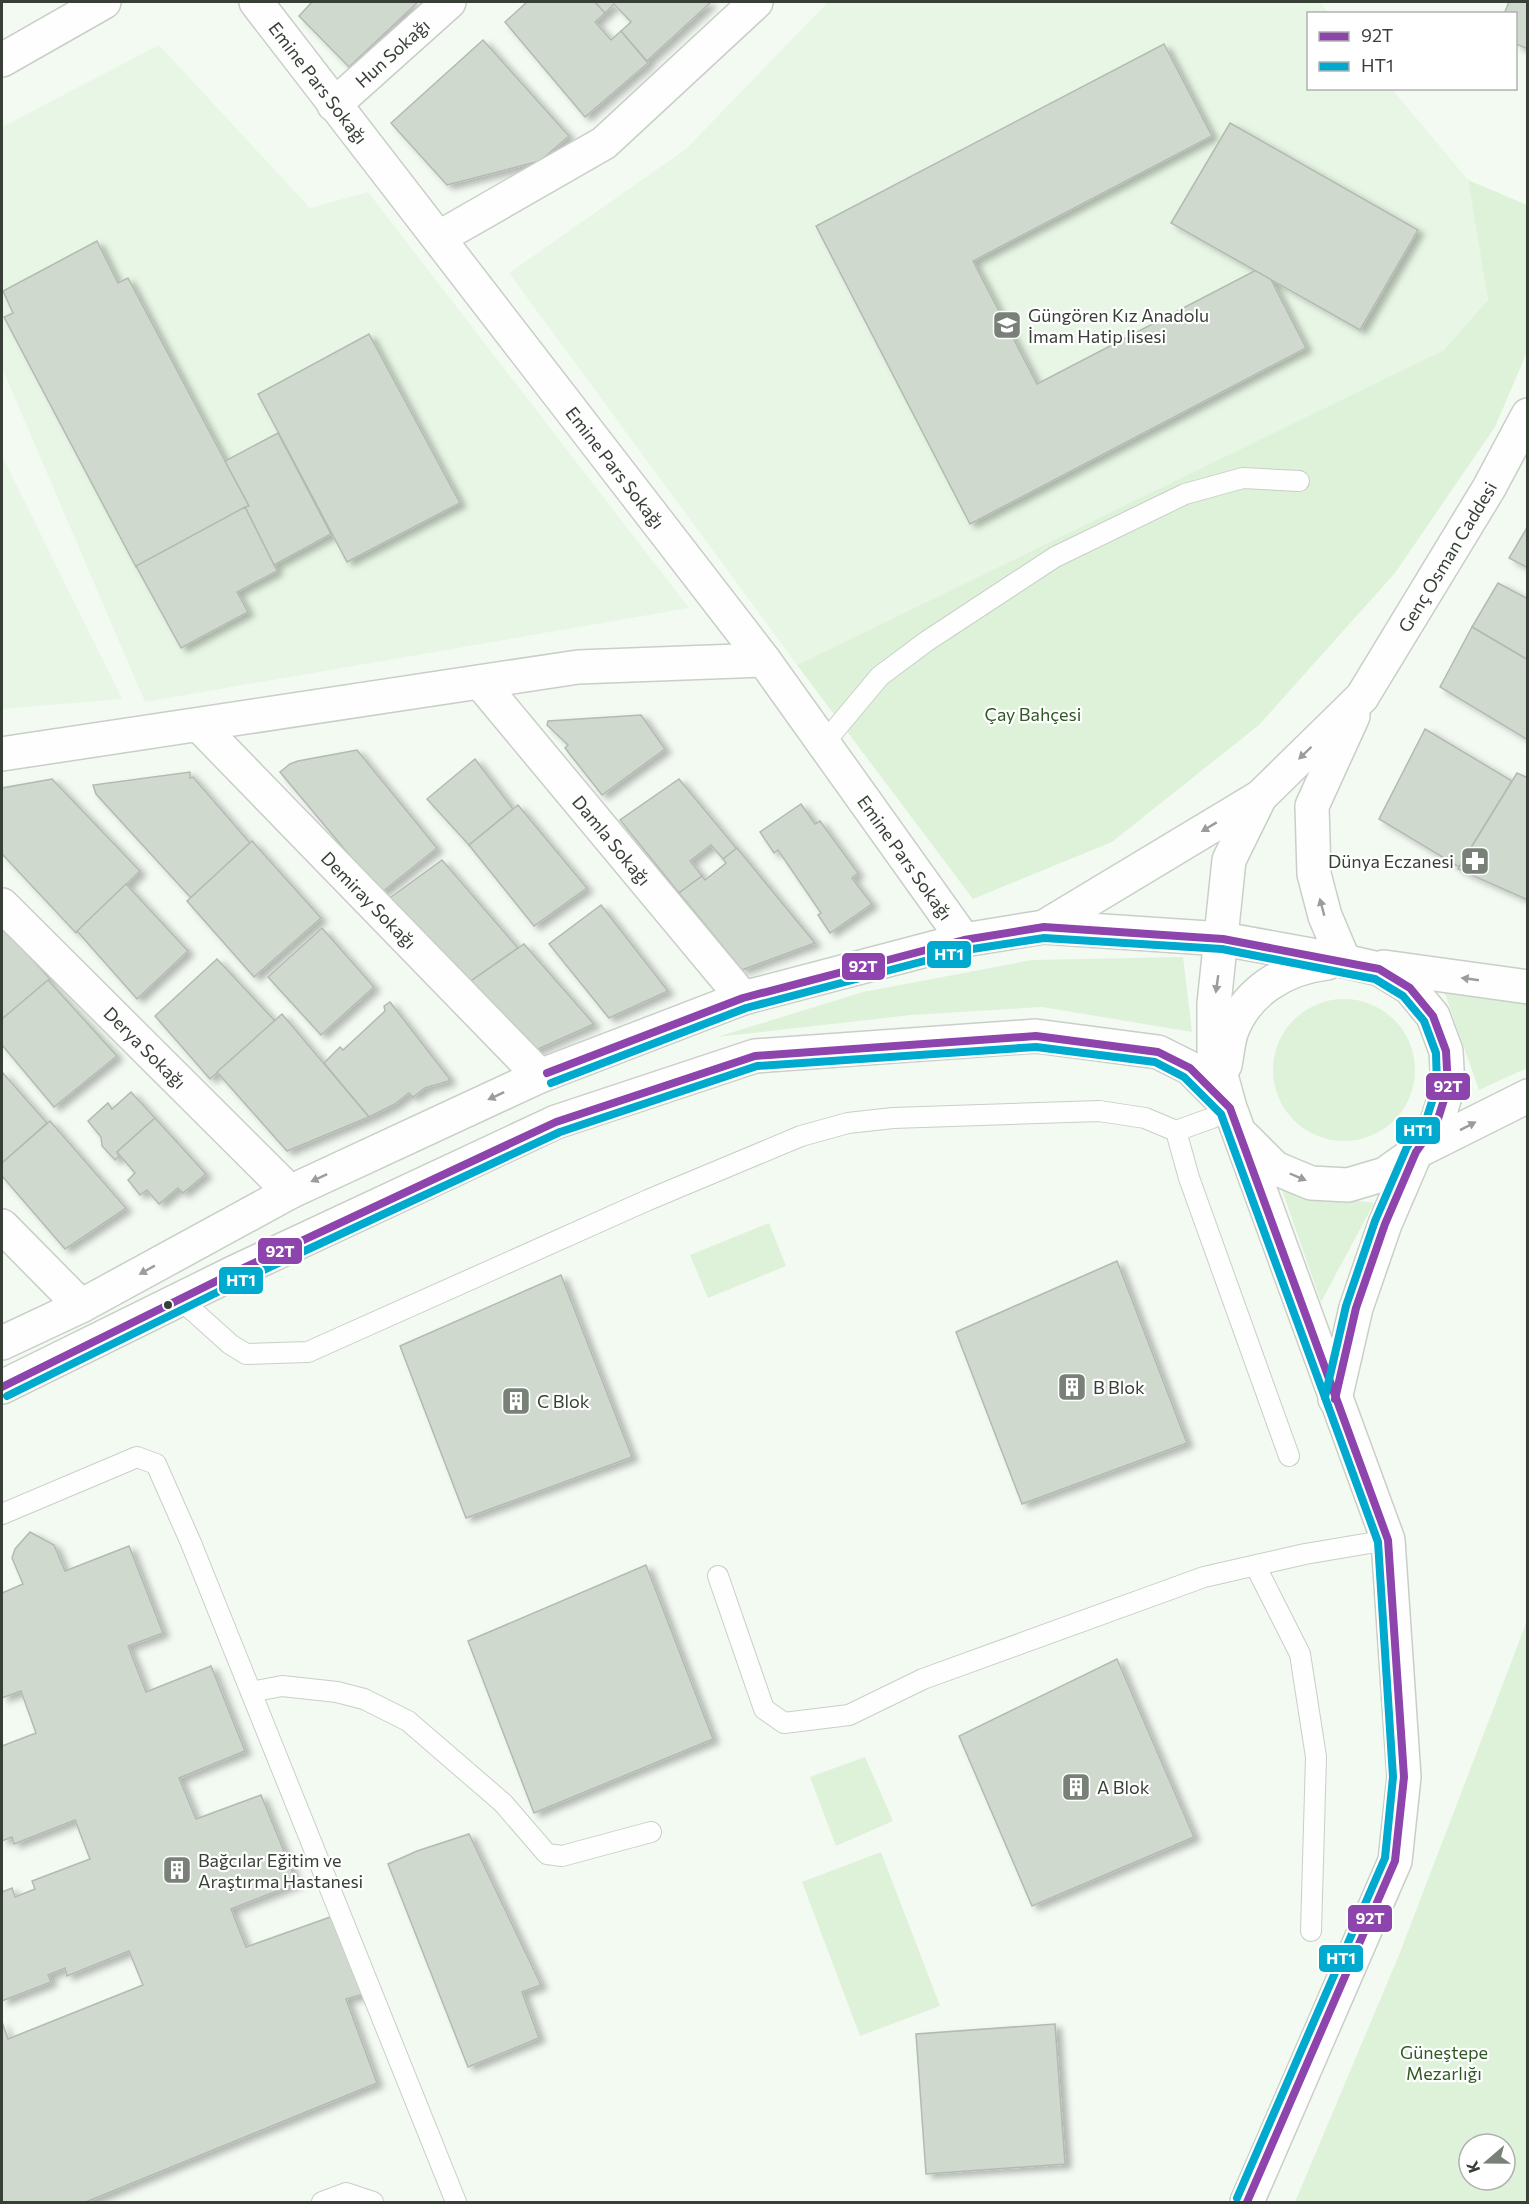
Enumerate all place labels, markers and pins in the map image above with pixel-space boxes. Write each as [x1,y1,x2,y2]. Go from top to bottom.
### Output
place label: Güngören Kız Anadolu İmam Hatip lisesi [1028,304,1209,347]
school or university icon: Güngören Kız Anadolu İmam Hatip lisesi [991,309,1023,341]
pharmacy icon: Dünya Eczanesi [1459,845,1491,877]
place label: Dünya Eczanesi [1328,850,1454,872]
unlabelled marker [162,1299,174,1311]
building icon: B Blok [1056,1371,1088,1403]
place label: B Blok [1093,1376,1145,1398]
building icon: C Blok [500,1385,532,1417]
place label: C Blok [537,1390,590,1412]
building icon: A Blok [1060,1771,1092,1803]
place label: A Blok [1097,1776,1150,1798]
place label: Bağcılar Eğitim ve Araştırma Hastanesi [198,1849,363,1892]
building icon: Bağcılar Eğitim ve Araştırma Hastanesi [161,1854,193,1886]

